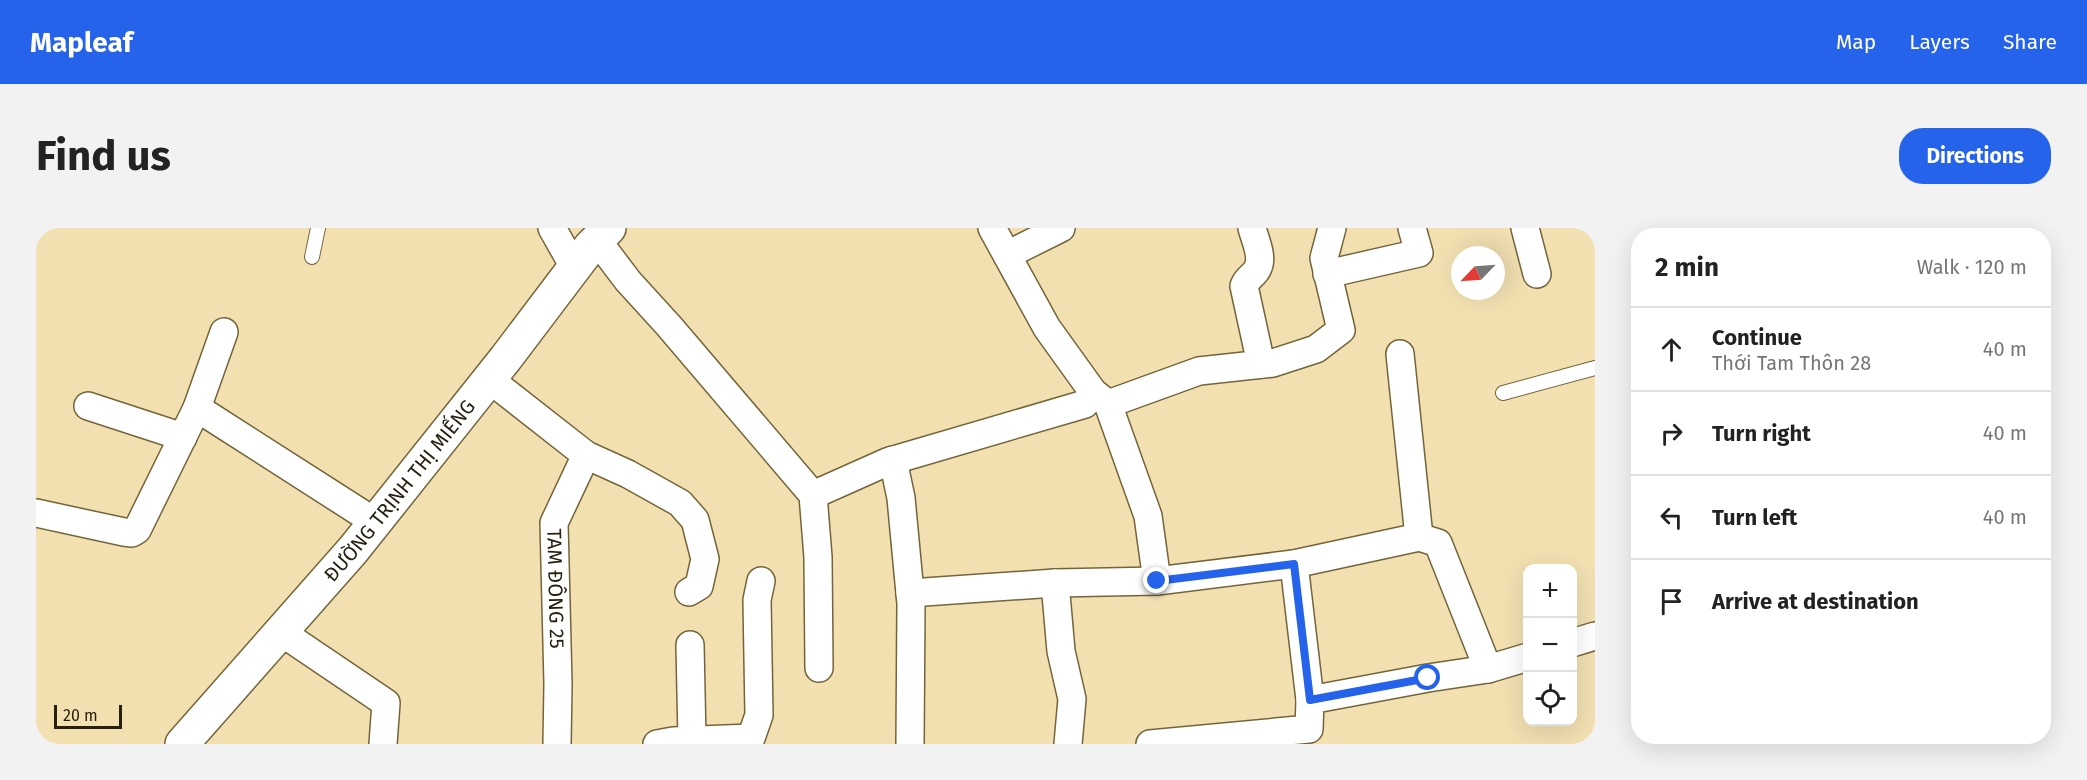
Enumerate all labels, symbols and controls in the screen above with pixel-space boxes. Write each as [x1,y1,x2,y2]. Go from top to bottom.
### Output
text: Mapleaf [30,26,133,59]
text: Map [1836,29,1876,55]
text: Layers [1909,29,1970,55]
text: Share [2003,29,2057,55]
button: Directions [1899,128,2051,184]
text: Find us [36,131,171,181]
north arrow [1451,246,1505,300]
text: 2 min [1655,252,1719,283]
text: Walk · 120 m [1917,255,2027,279]
text: Continue [1712,324,1802,351]
icon: ahead [1655,333,1688,366]
text: 40 m [1983,337,2027,361]
text: Thới Tam Thôn 28 [1712,351,1871,375]
street label: ĐƯỜNG TRỊNH THỊ MIẾNG [319,395,480,586]
icon: right [1655,417,1688,450]
text: Turn right [1712,420,1811,447]
text: 40 m [1983,421,2027,445]
icon: left [1655,501,1688,534]
text: Turn left [1712,504,1797,531]
text: 40 m [1983,505,2027,529]
street label: TAM ĐÔNG 25 [542,528,569,649]
map controls [1523,564,1577,726]
button: + [1523,564,1577,618]
route end [1143,567,1169,593]
icon: arrive [1655,585,1688,618]
text: Arrive at destination [1712,588,1919,615]
button: − [1523,618,1577,672]
route start [1414,664,1440,690]
button: locate [1523,672,1577,726]
scale bar [54,702,122,730]
text: 20 m [63,706,98,725]

